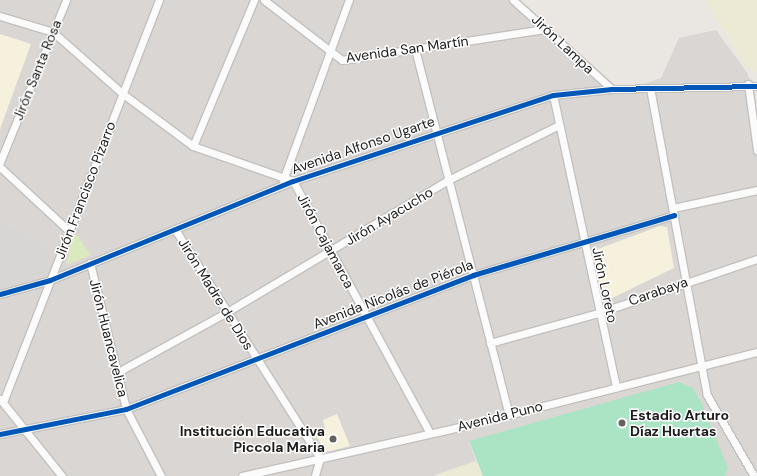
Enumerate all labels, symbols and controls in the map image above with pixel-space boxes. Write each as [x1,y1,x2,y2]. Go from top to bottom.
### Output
street label: Jirón Lampa [528,11,598,77]
street label: Jirón Santa Rosa [9,17,65,123]
street label: Avenida San Martín [345,32,469,66]
street label: Avenida Alfonso Ugarte [289,113,437,177]
street label: Jirón Francisco Pizarro [51,119,119,261]
street label: Jirón Ayacucho [342,183,436,249]
street label: Jirón Cajamarca [294,191,358,291]
street label: Jirón Madre de Dios [175,235,257,353]
street label: Jirón Loreto [589,246,621,324]
street label: Avenida Nicolás de Piérola [311,256,475,332]
street label: Carabaya [626,273,690,309]
street label: Jirón Huancavelica [86,277,132,399]
street label: Avenida Puno [455,397,545,435]
place label: Estadio Arturo Díaz Huertas [630,407,729,440]
marker: Estadio Arturo Díaz Huertas [617,418,627,428]
place label: Institución Educativa Piccola Maria [180,423,325,456]
marker: Institución Educativa Piccola Maria [328,434,338,444]

